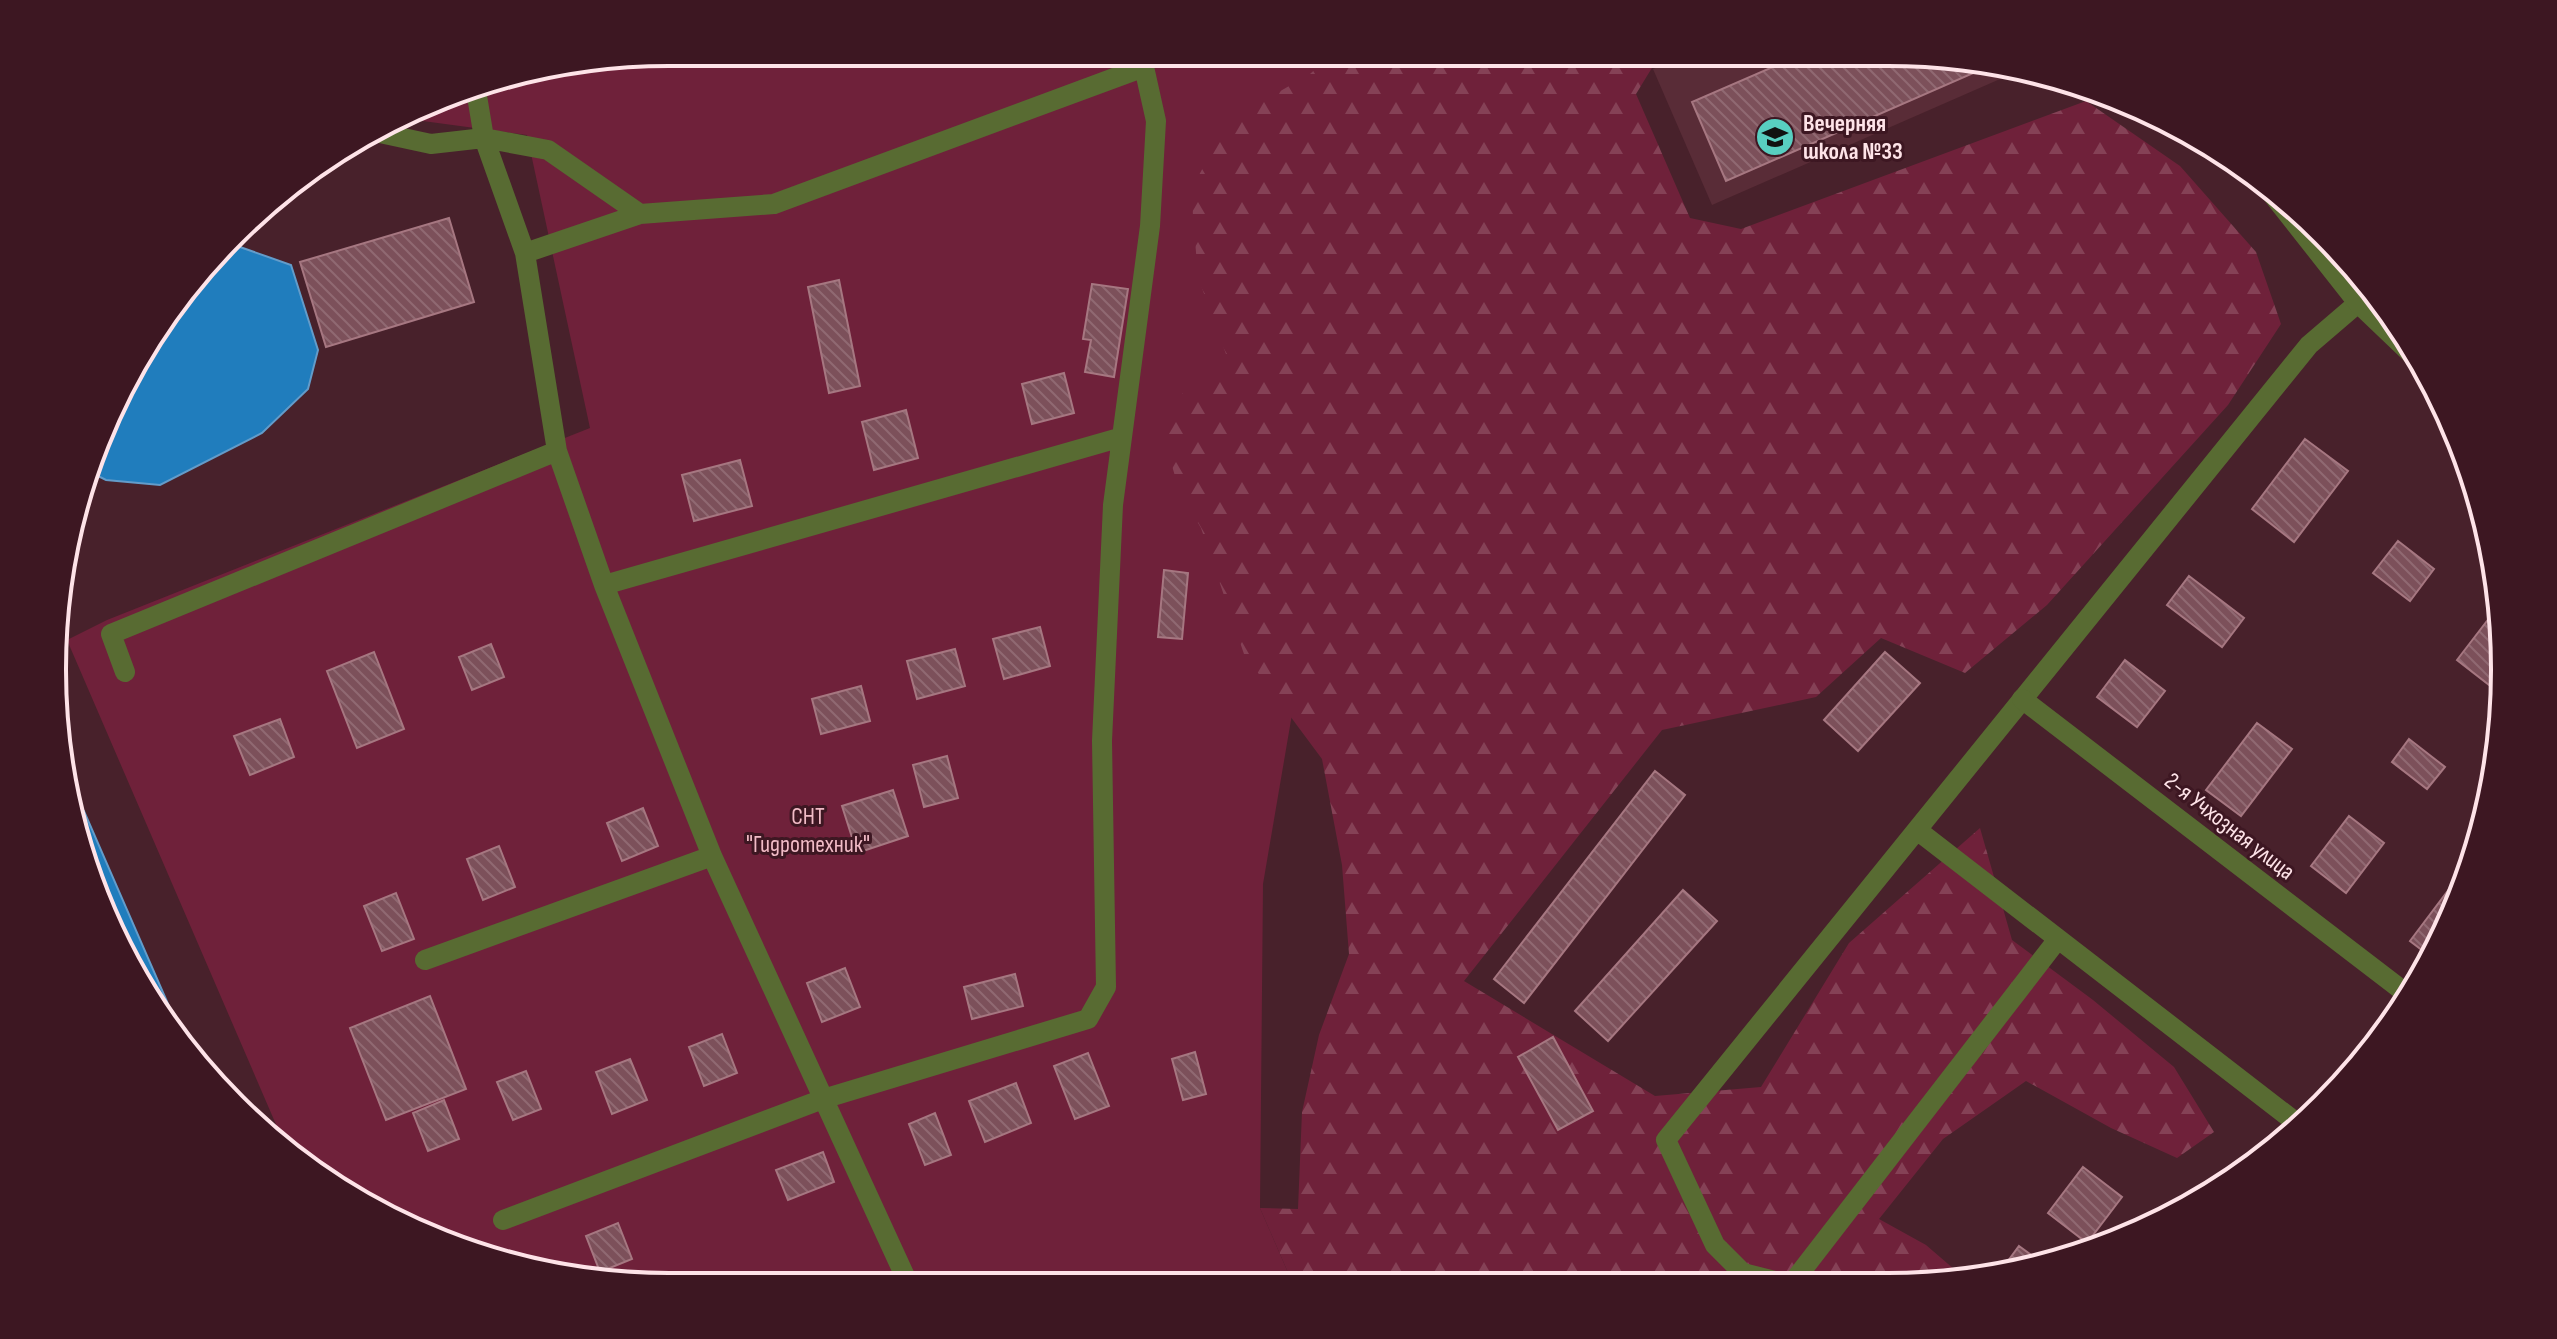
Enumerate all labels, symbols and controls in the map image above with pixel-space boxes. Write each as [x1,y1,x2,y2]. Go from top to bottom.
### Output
place label: Вечерняя школа №33 [1803,109,1903,166]
school or university icon: Вечерняя школа №33 [1754,116,1796,158]
street label: 2-я Учхозная улица [2159,766,2301,886]
park label: СНТ "Гидротехник" [746,802,870,859]

